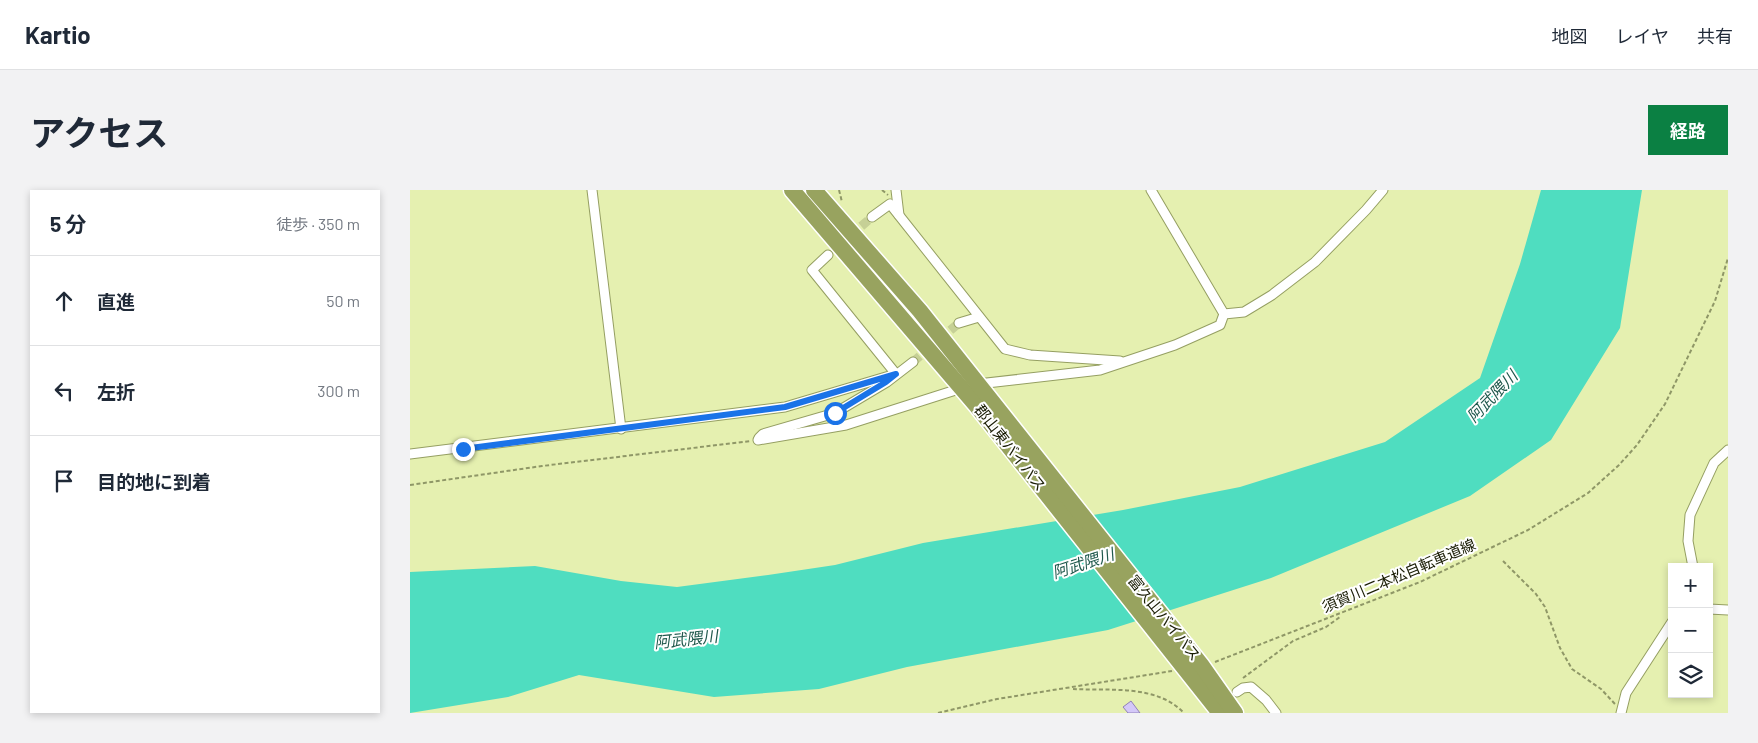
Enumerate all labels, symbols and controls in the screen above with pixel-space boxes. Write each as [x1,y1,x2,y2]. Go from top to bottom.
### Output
text: Kartio [25,20,91,49]
text: 地図 [1552,25,1588,47]
text: レイヤ [1616,25,1669,47]
text: 共有 [1697,25,1733,47]
button: 経路 [1648,105,1728,155]
text: アクセス [30,111,168,153]
text: 5 分 [50,211,87,236]
text: 徒歩 · 350 m [276,214,360,233]
icon: ahead [50,287,78,315]
text: 直進 [97,290,135,313]
text: 50 m [326,291,360,310]
water label: 阿武隈川 [1463,365,1522,425]
icon: left [50,377,78,405]
text: 左折 [97,380,135,403]
text: 300 m [317,381,360,400]
street label: 郡山東バイパス [971,401,1050,494]
route start [824,402,847,425]
route end [452,438,475,461]
icon: arrive [50,467,78,495]
text: 目的地に到着 [97,470,211,493]
street label: 須賀川二本松自転車道線 [1319,535,1478,616]
water label: 阿武隈川 [1049,543,1118,581]
map controls [1668,563,1713,698]
button: + [1668,563,1713,608]
street label: 富久山バイパス [1125,571,1205,664]
button: − [1668,608,1713,653]
water label: 阿武隈川 [653,626,721,651]
button: layers [1668,653,1713,698]

